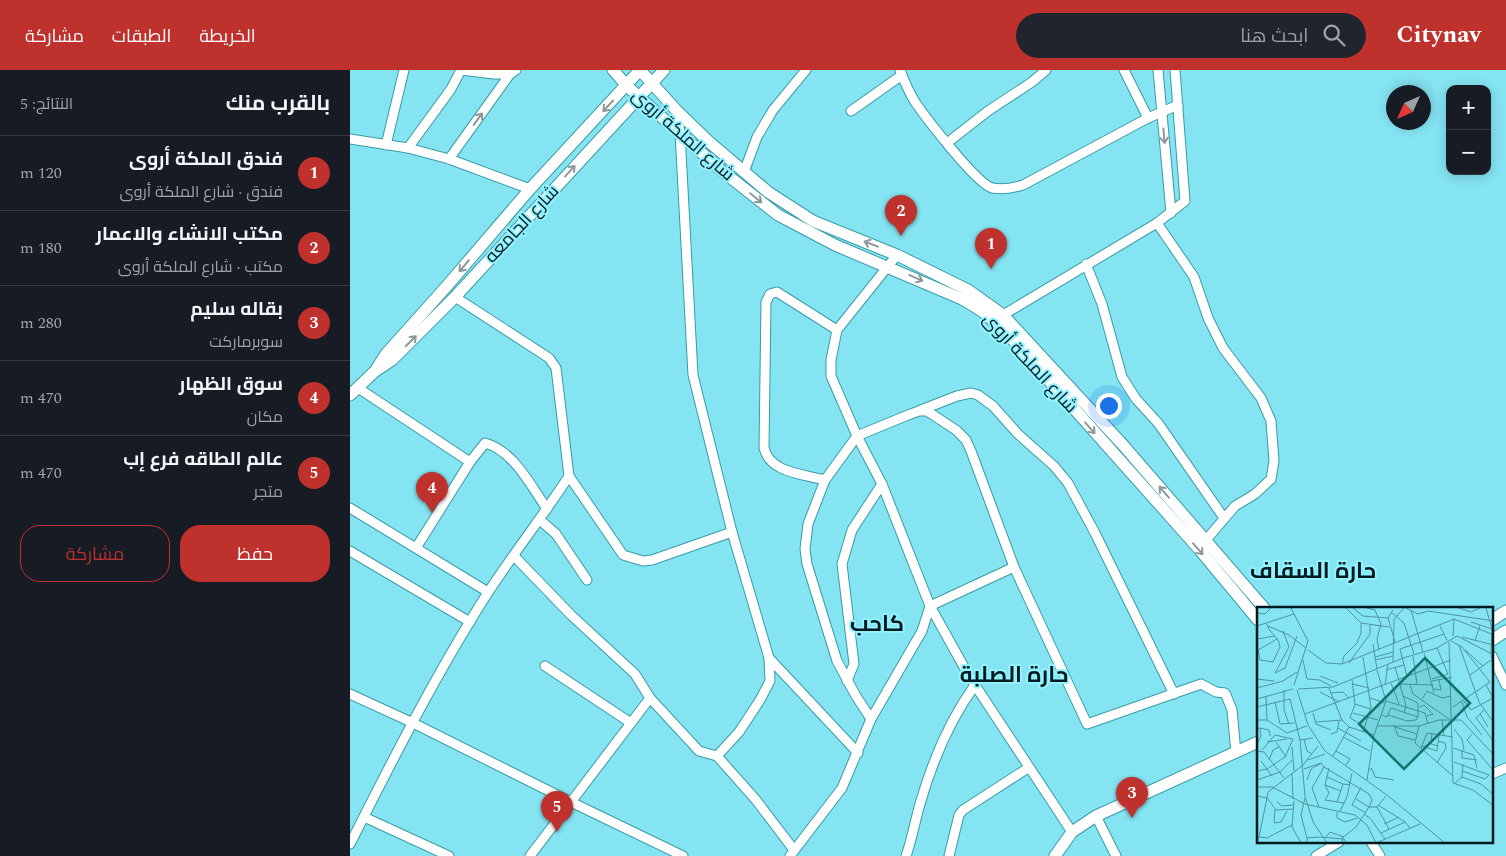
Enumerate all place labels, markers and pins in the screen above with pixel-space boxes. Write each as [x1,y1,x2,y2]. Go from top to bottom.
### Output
pin: 2 [885,195,917,236]
pin: 1 [975,228,1007,269]
pin: 4 [416,472,448,513]
pin: 3 [1116,777,1148,818]
pin: 5 [541,791,573,832]

